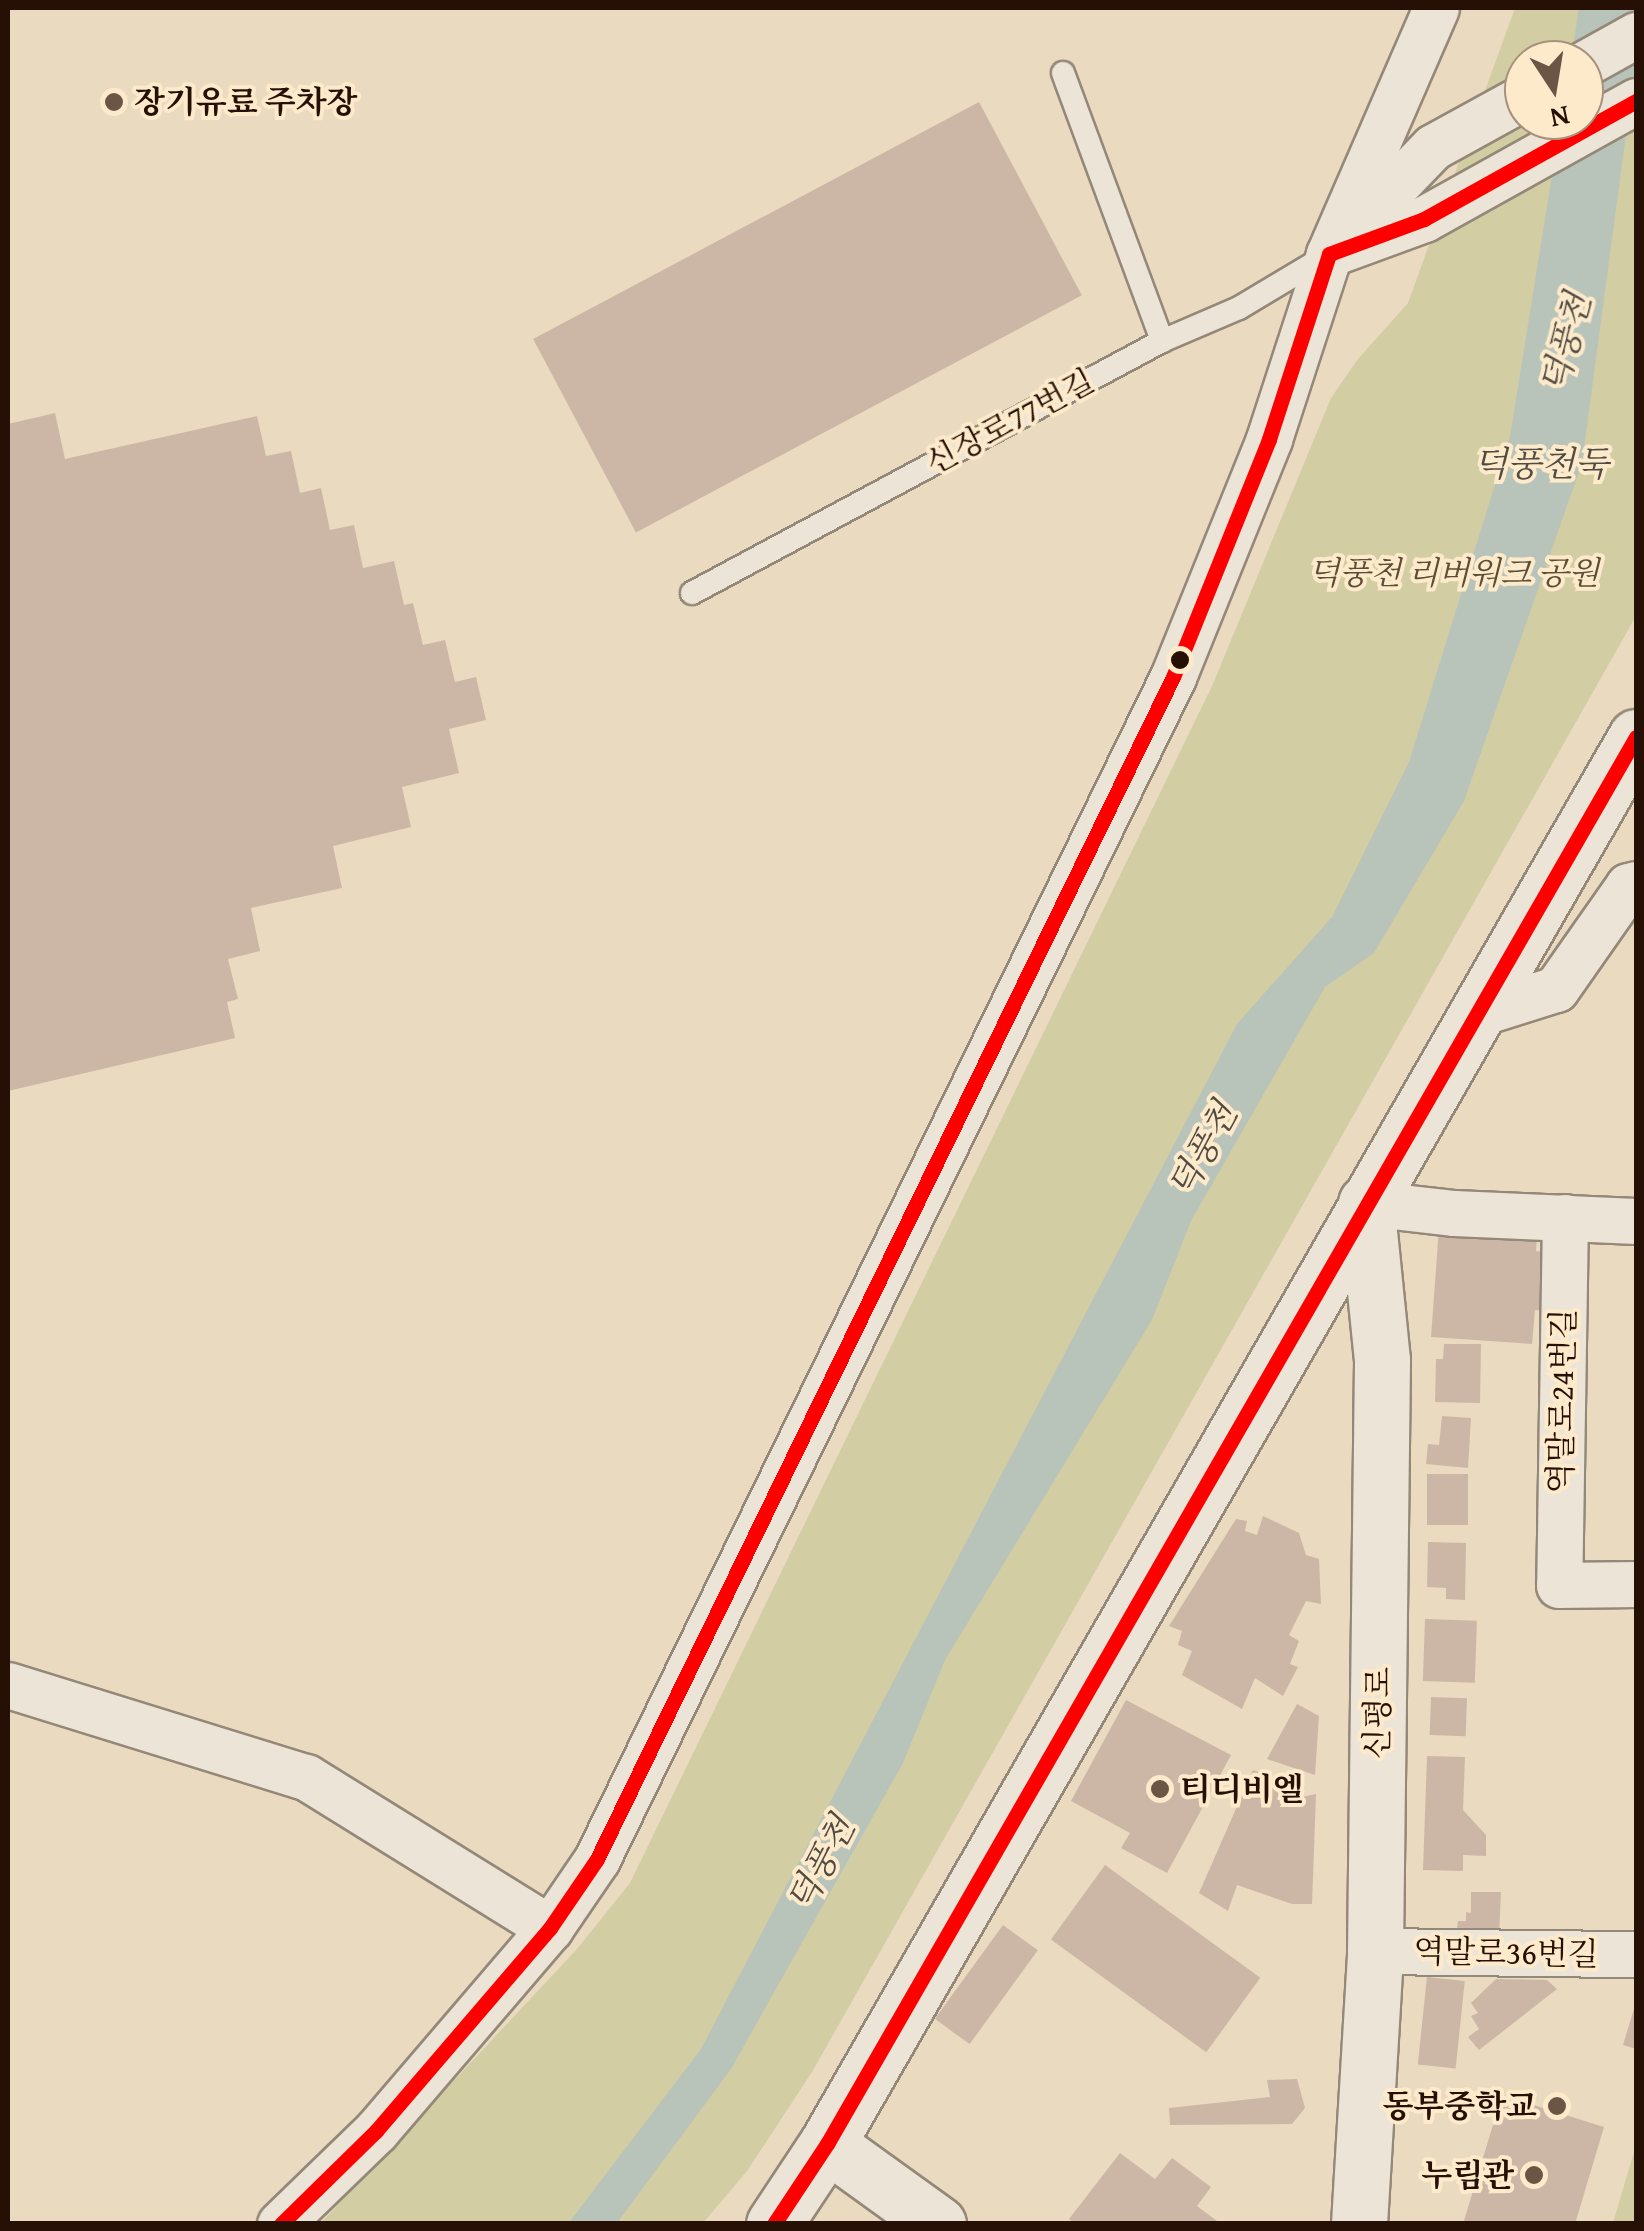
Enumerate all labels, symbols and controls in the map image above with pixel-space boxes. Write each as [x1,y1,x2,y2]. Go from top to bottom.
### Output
north arrow [1504,40,1604,140]
place label: 장기유료 주차장 [134,83,357,121]
marker: 장기유료 주차장 [103,91,125,113]
text: N [1547,96,1573,140]
water label: 덕풍천 [1533,289,1599,397]
street label: 신장로77번길 [919,362,1101,482]
water label: 덕풍천둑 [1473,443,1609,485]
park label: 덕풍천 리버워크 공원 [1308,554,1600,592]
unlabelled marker [1170,650,1190,670]
water label: 덕풍천 [1160,1095,1246,1205]
street label: 역말로24번길 [1541,1308,1583,1494]
street label: 신평로 [1358,1666,1398,1760]
place label: 티디비엘 [1180,1770,1304,1808]
marker: 티디비엘 [1149,1778,1171,1800]
water label: 덕풍천 [779,1809,863,1919]
street label: 역말로36번길 [1413,1932,1599,1974]
place label: 동부중학교 [1382,2087,1537,2125]
marker: 동부중학교 [1546,2095,1568,2117]
place label: 누림관 [1421,2156,1514,2194]
marker: 누림관 [1523,2164,1545,2186]

